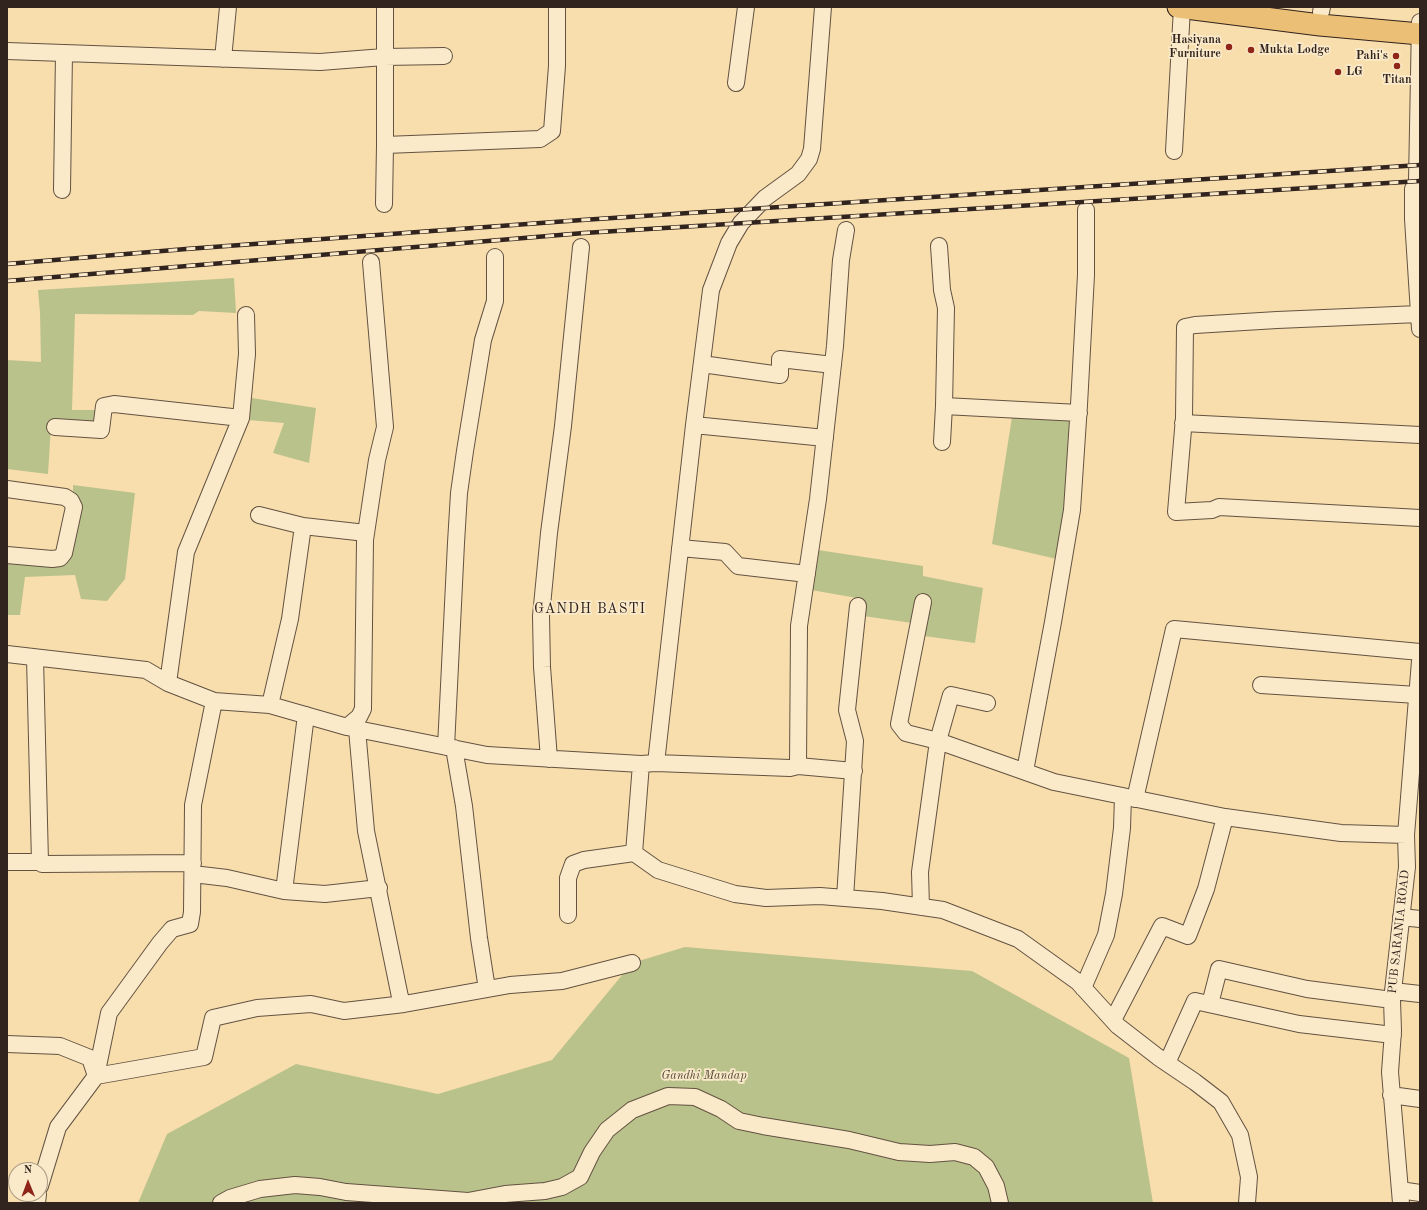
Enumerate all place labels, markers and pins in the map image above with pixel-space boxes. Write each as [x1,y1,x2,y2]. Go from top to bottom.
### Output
place label: Hasiyana Furniture [1169,33,1221,61]
marker: Hasiyana Furniture [1224,42,1234,52]
place label: Mukta Lodge [1259,43,1330,57]
marker: Mukta Lodge [1246,45,1256,55]
place label: Pahi's [1356,49,1388,63]
marker: Pahi's [1391,51,1401,61]
marker: Titan [1392,61,1402,71]
place label: LG [1346,65,1363,79]
marker: LG [1333,67,1343,77]
place label: Titan [1382,73,1412,87]

